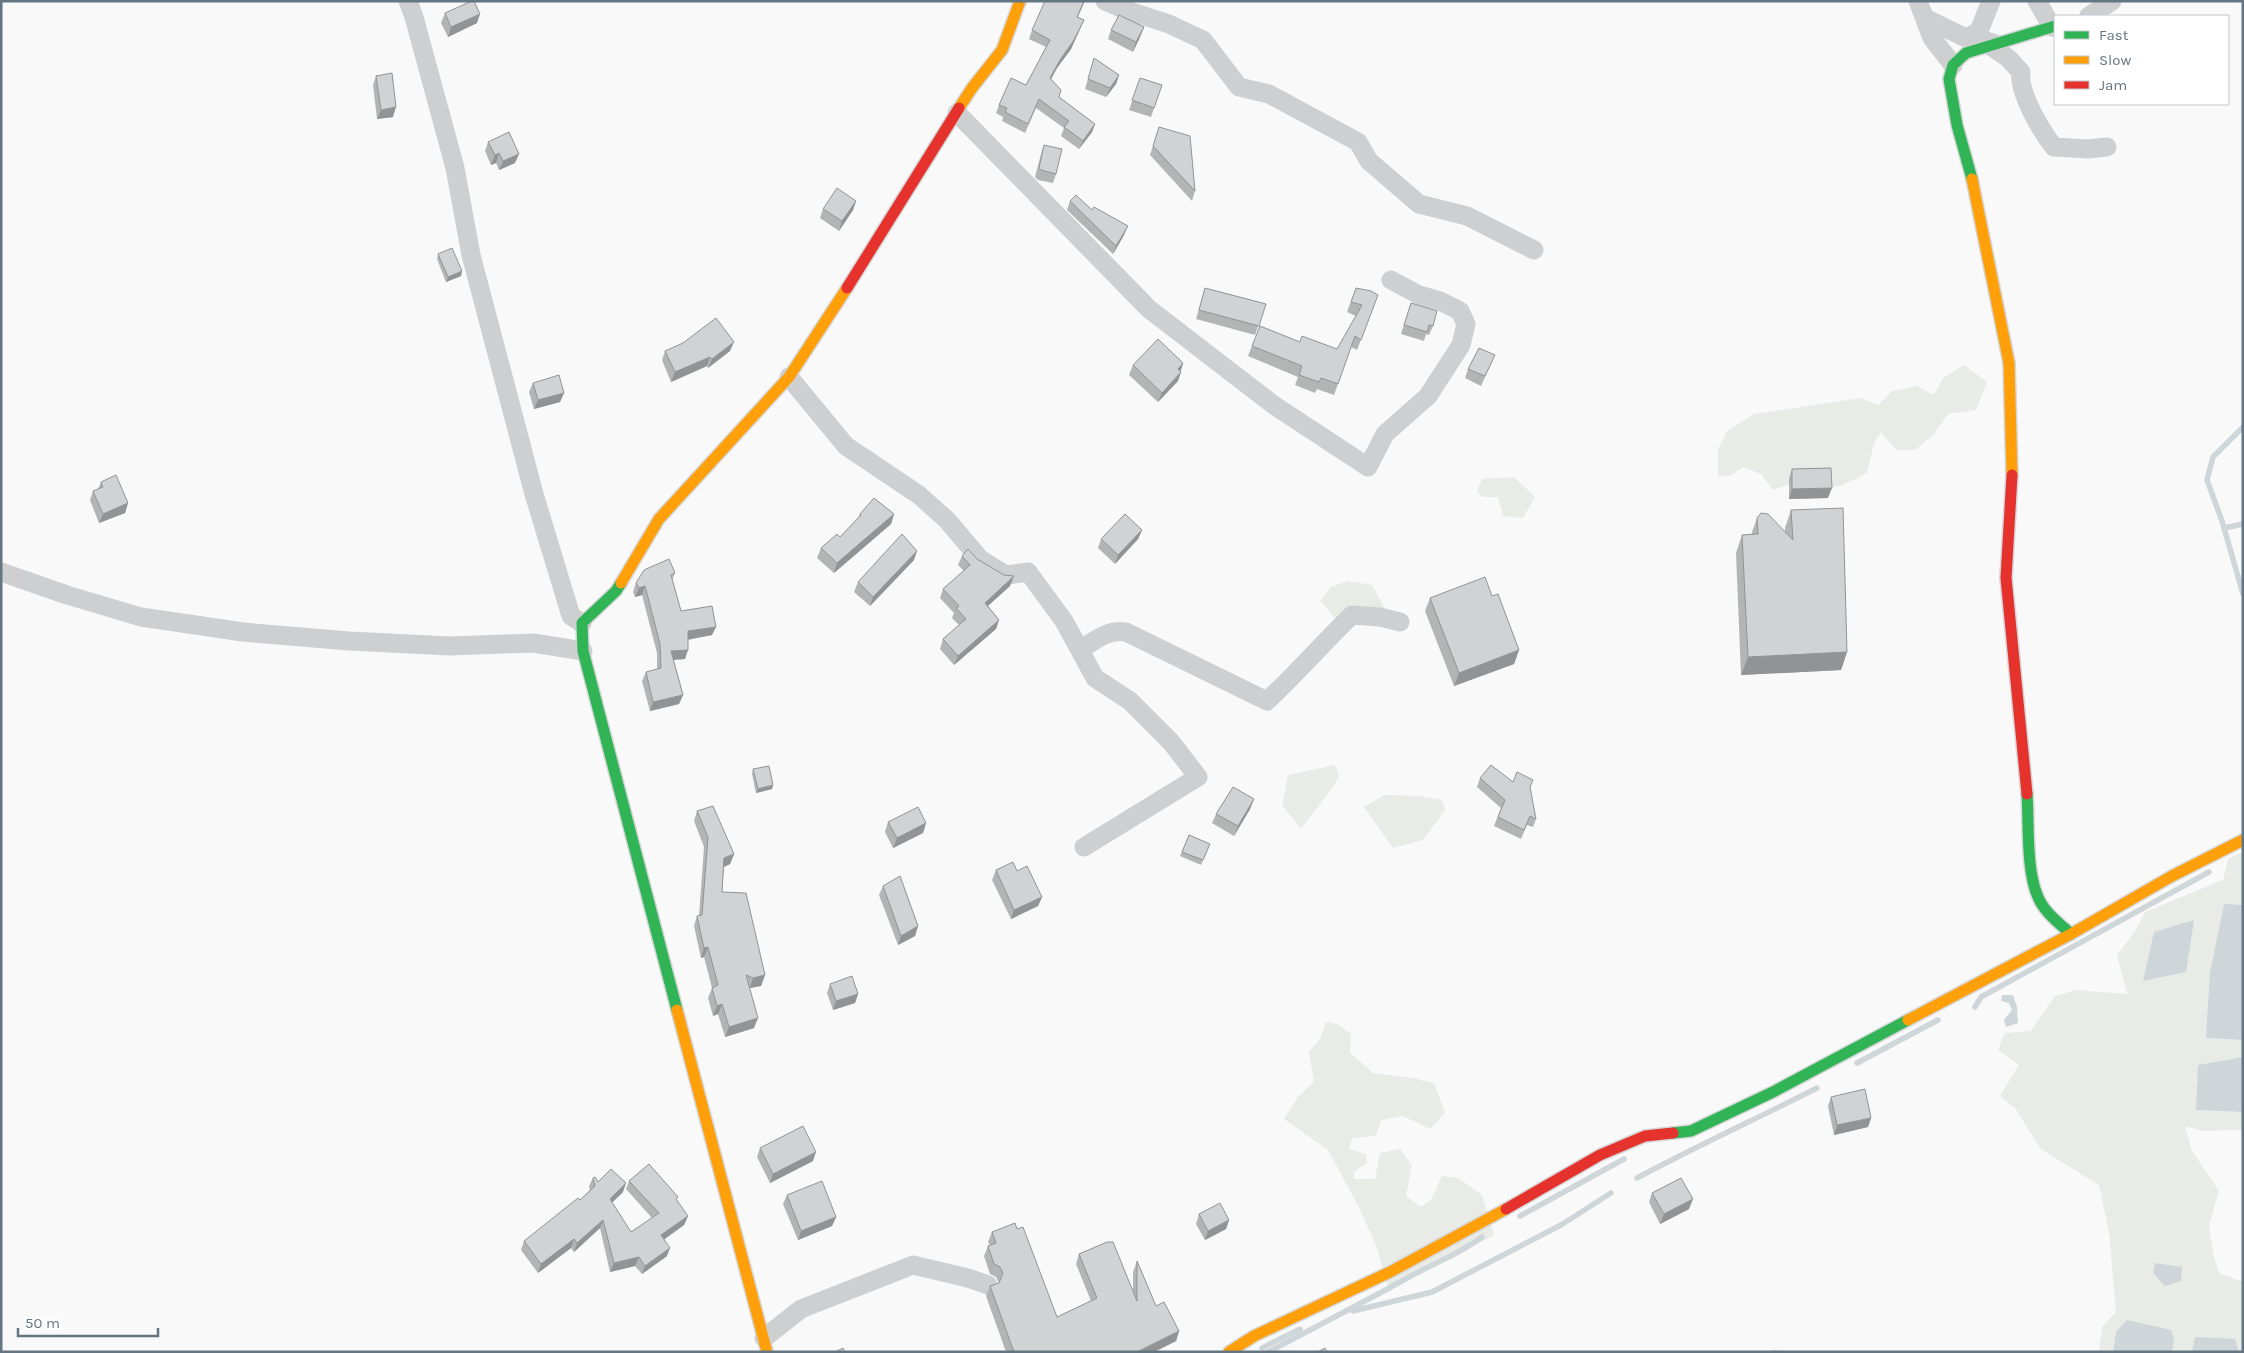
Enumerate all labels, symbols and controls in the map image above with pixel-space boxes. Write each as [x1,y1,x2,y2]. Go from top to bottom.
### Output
legend [2054,15,2229,105]
text: Fast [2099,26,2129,44]
text: Slow [2099,51,2131,69]
text: Jam [2099,76,2127,94]
scale bar [18,1306,158,1338]
text: 50 m [25,1314,60,1332]

